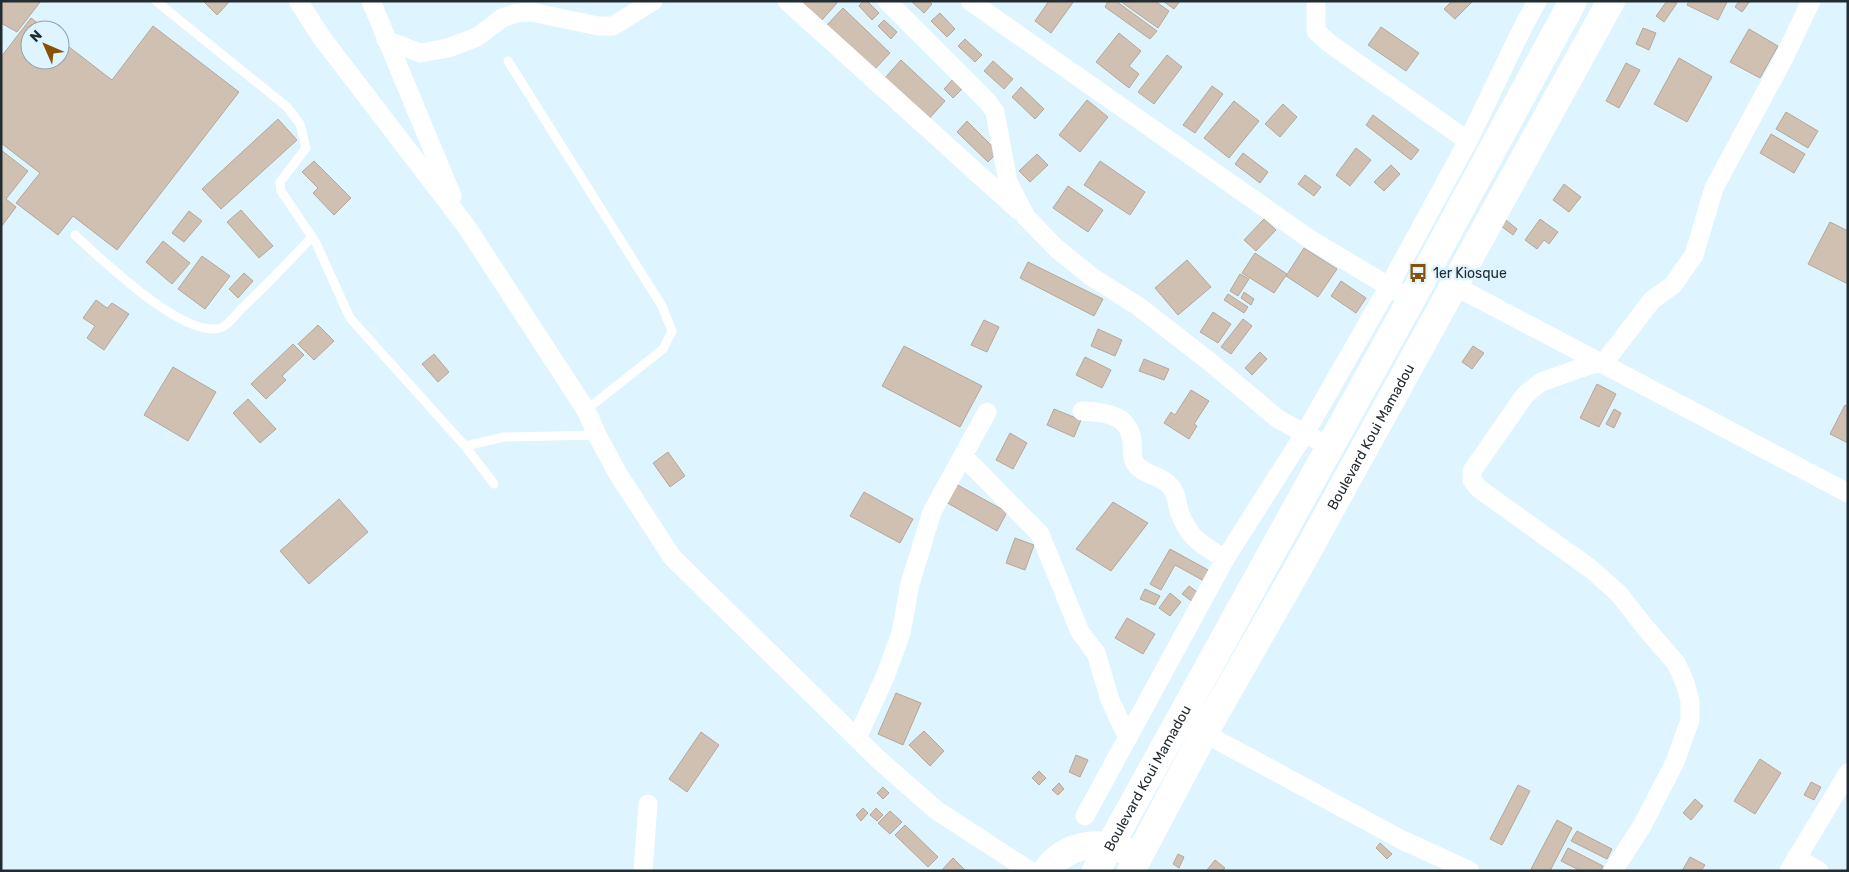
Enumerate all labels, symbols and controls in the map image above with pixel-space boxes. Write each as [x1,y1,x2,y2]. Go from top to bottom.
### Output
north arrow [20,20,70,70]
text: N [27,27,46,46]
bus stop icon: 1er Kiosque [1407,262,1429,284]
place label: 1er Kiosque [1433,265,1507,282]
street label: Boulevard Koui Mamadou [1324,361,1418,513]
street label: Boulevard Koui Mamadou [1100,702,1194,854]

